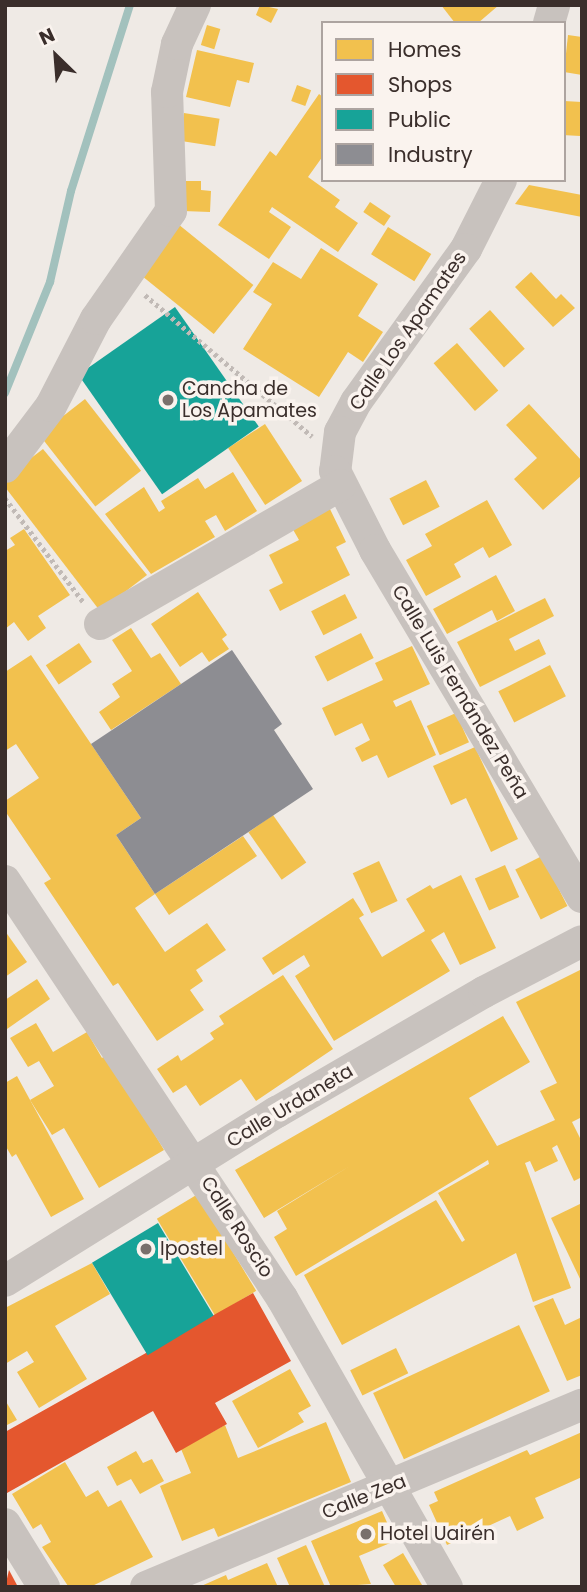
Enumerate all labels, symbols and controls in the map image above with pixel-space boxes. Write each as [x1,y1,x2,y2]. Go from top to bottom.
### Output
north arrow [21,21,91,91]
text: N [35,21,59,52]
legend [321,21,566,182]
text: Homes [388,35,462,64]
text: Shops [388,70,452,99]
text: Public [388,105,451,134]
text: Industry [388,140,473,169]
street label: Calle Los Apamates [345,247,471,415]
place label: Cancha de Los Apamates [182,378,317,422]
marker: Cancha de Los Apamates [160,392,176,408]
street label: Calle Luis Fernández Peña [387,581,533,803]
street label: Calle Urdaneta [223,1059,357,1153]
street label: Calle Roscio [196,1172,278,1282]
place label: Ipostel [160,1238,223,1260]
marker: Ipostel [138,1241,154,1257]
street label: Calle Zea [319,1470,409,1524]
place label: Hotel Uairén [380,1523,495,1545]
marker: Hotel Uairén [358,1526,374,1542]

